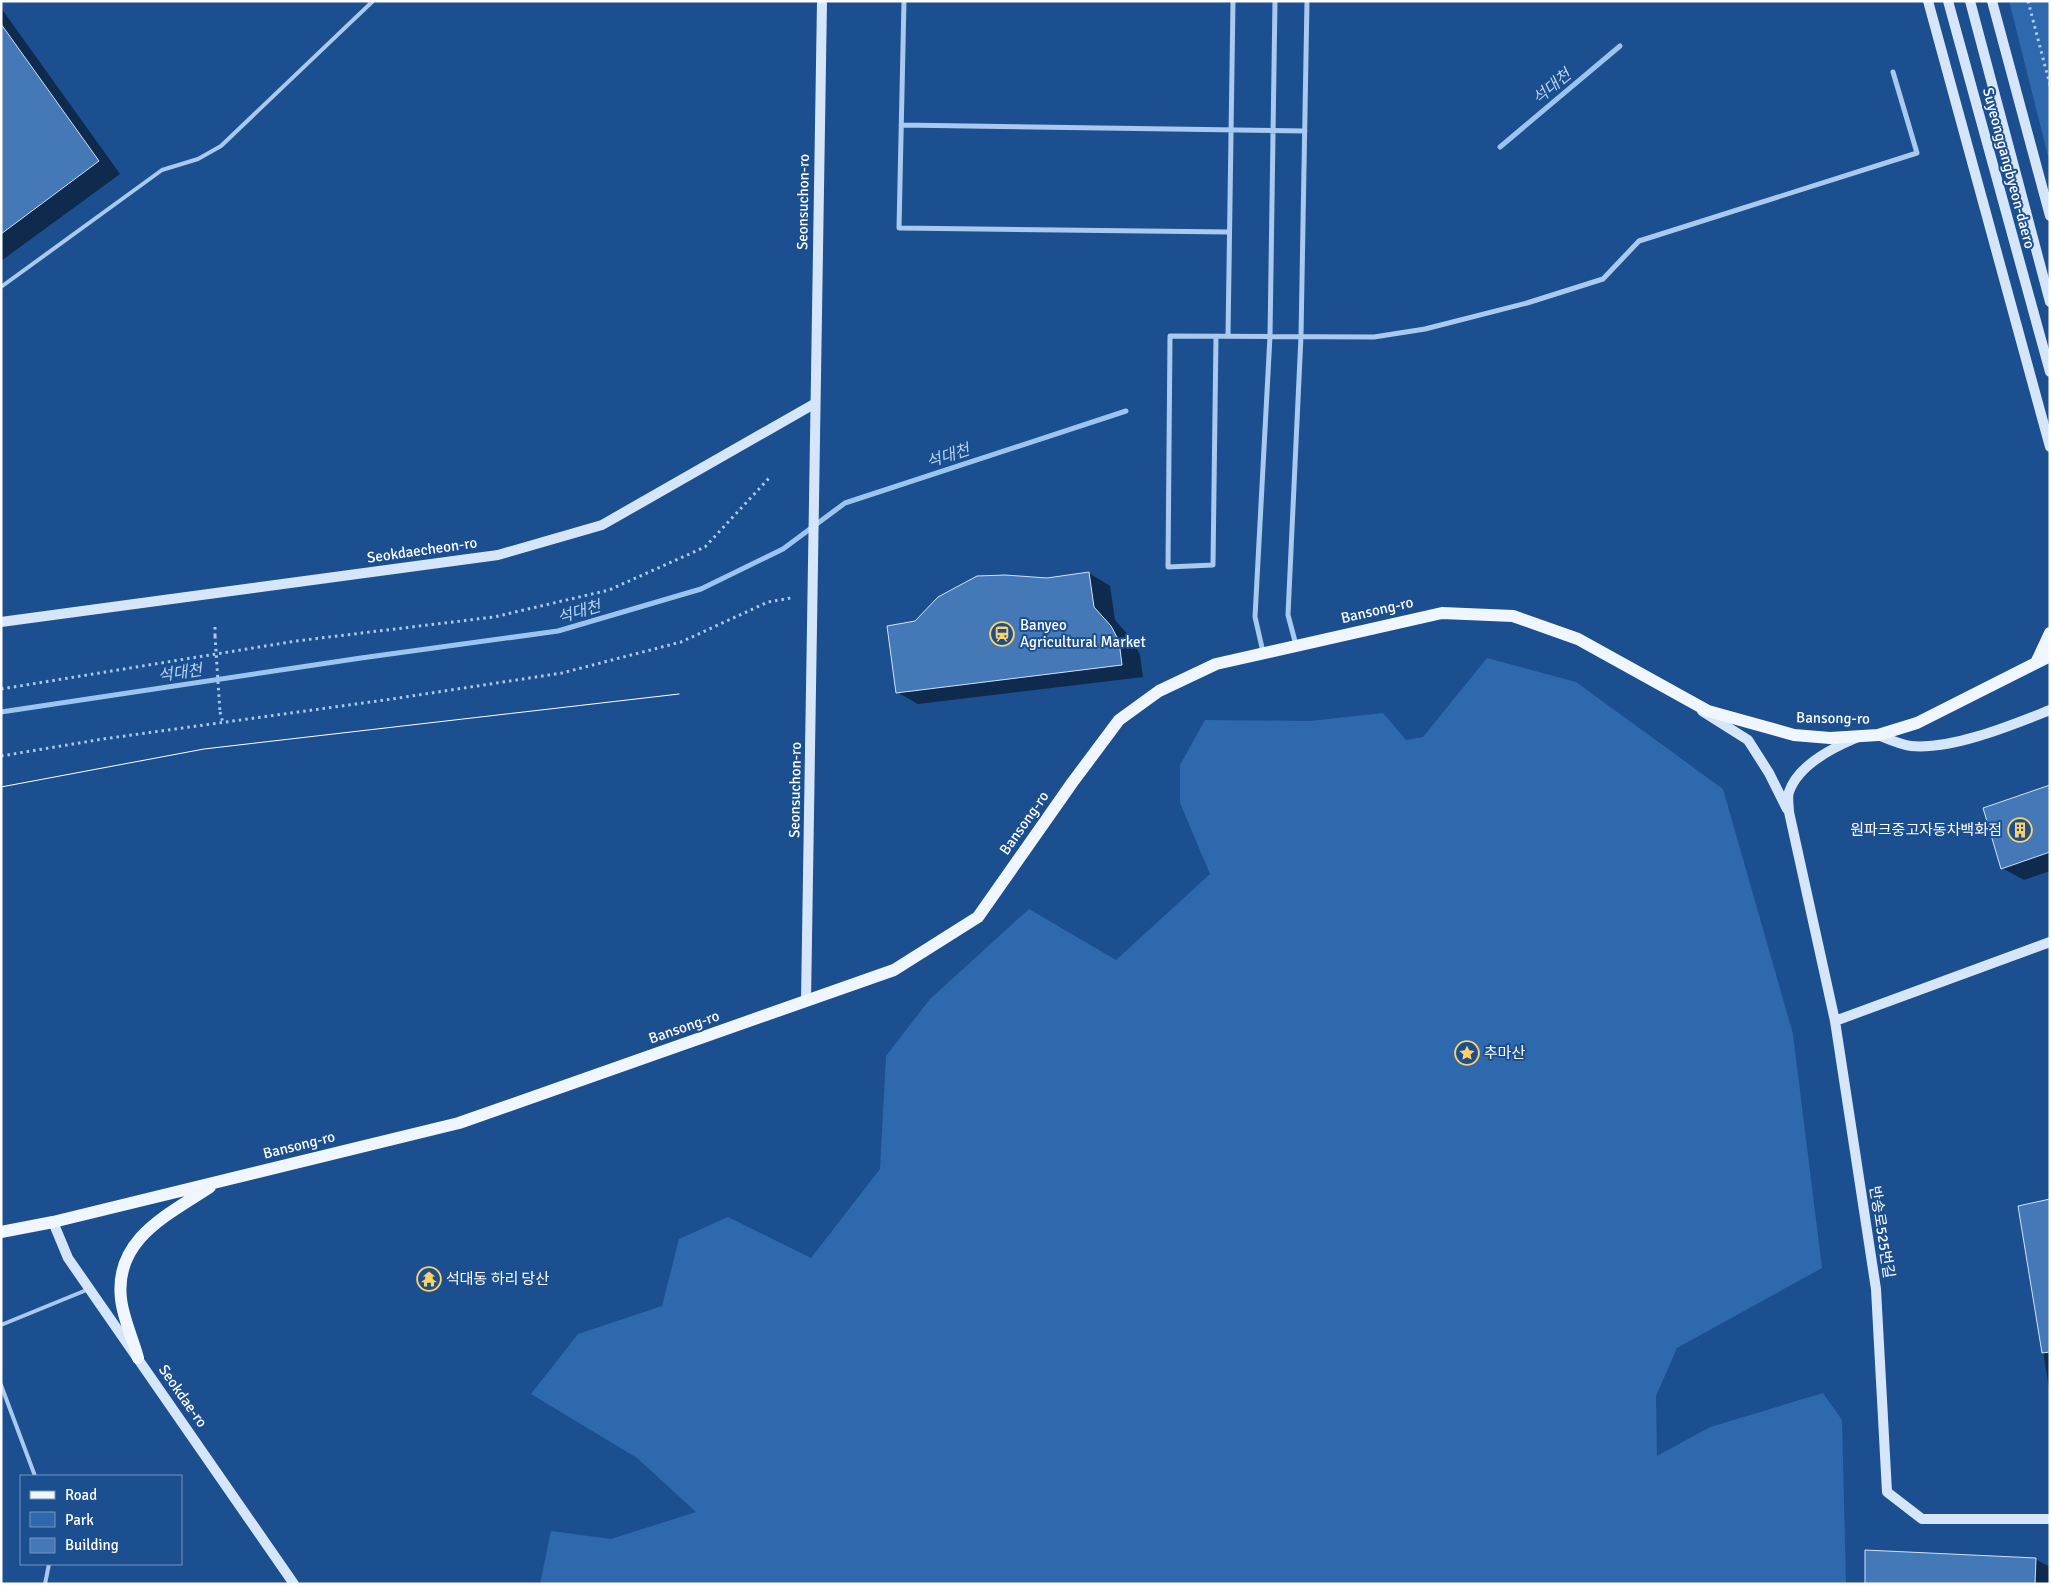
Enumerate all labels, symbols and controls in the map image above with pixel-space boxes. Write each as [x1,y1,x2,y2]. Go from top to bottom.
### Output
water label: 석대천 [1529,64,1577,109]
street label: Suyeonggangbyeon-daero [1979,86,2039,251]
street label: Seonsuchon-ro [793,154,813,250]
water label: 석대천 [924,439,974,472]
street label: Seokdaecheon-ro [366,533,478,567]
street label: Bansong-ro [1339,593,1415,627]
water label: 석대천 [555,596,605,628]
place label: Banyeo Agricultural Market [1020,616,1146,651]
station icon: Banyeo Agricultural Market [989,621,1015,647]
water label: 석대천 [157,660,206,686]
street label: Bansong-ro [1796,708,1870,728]
street label: Seonsuchon-ro [785,742,805,838]
street label: Bansong-ro [996,788,1053,858]
building icon: 원파크중고자동차백화점 [2007,817,2033,843]
place label: 원파크중고자동차백화점 [1850,821,2002,839]
street label: Bansong-ro [646,1006,722,1047]
place icon: 추마산 [1454,1040,1480,1066]
place label: 추마산 [1484,1044,1526,1062]
street label: Bansong-ro [261,1127,337,1163]
street label: 반송로525번길 [1866,1185,1898,1279]
temple icon: 석대동 하리 당산 [416,1266,442,1292]
place label: 석대동 하리 당산 [446,1270,549,1288]
street label: Seokdae-ro [155,1361,211,1431]
legend [20,1475,182,1565]
text: Road [65,1486,97,1504]
text: Park [65,1511,94,1529]
text: Building [65,1536,119,1554]

